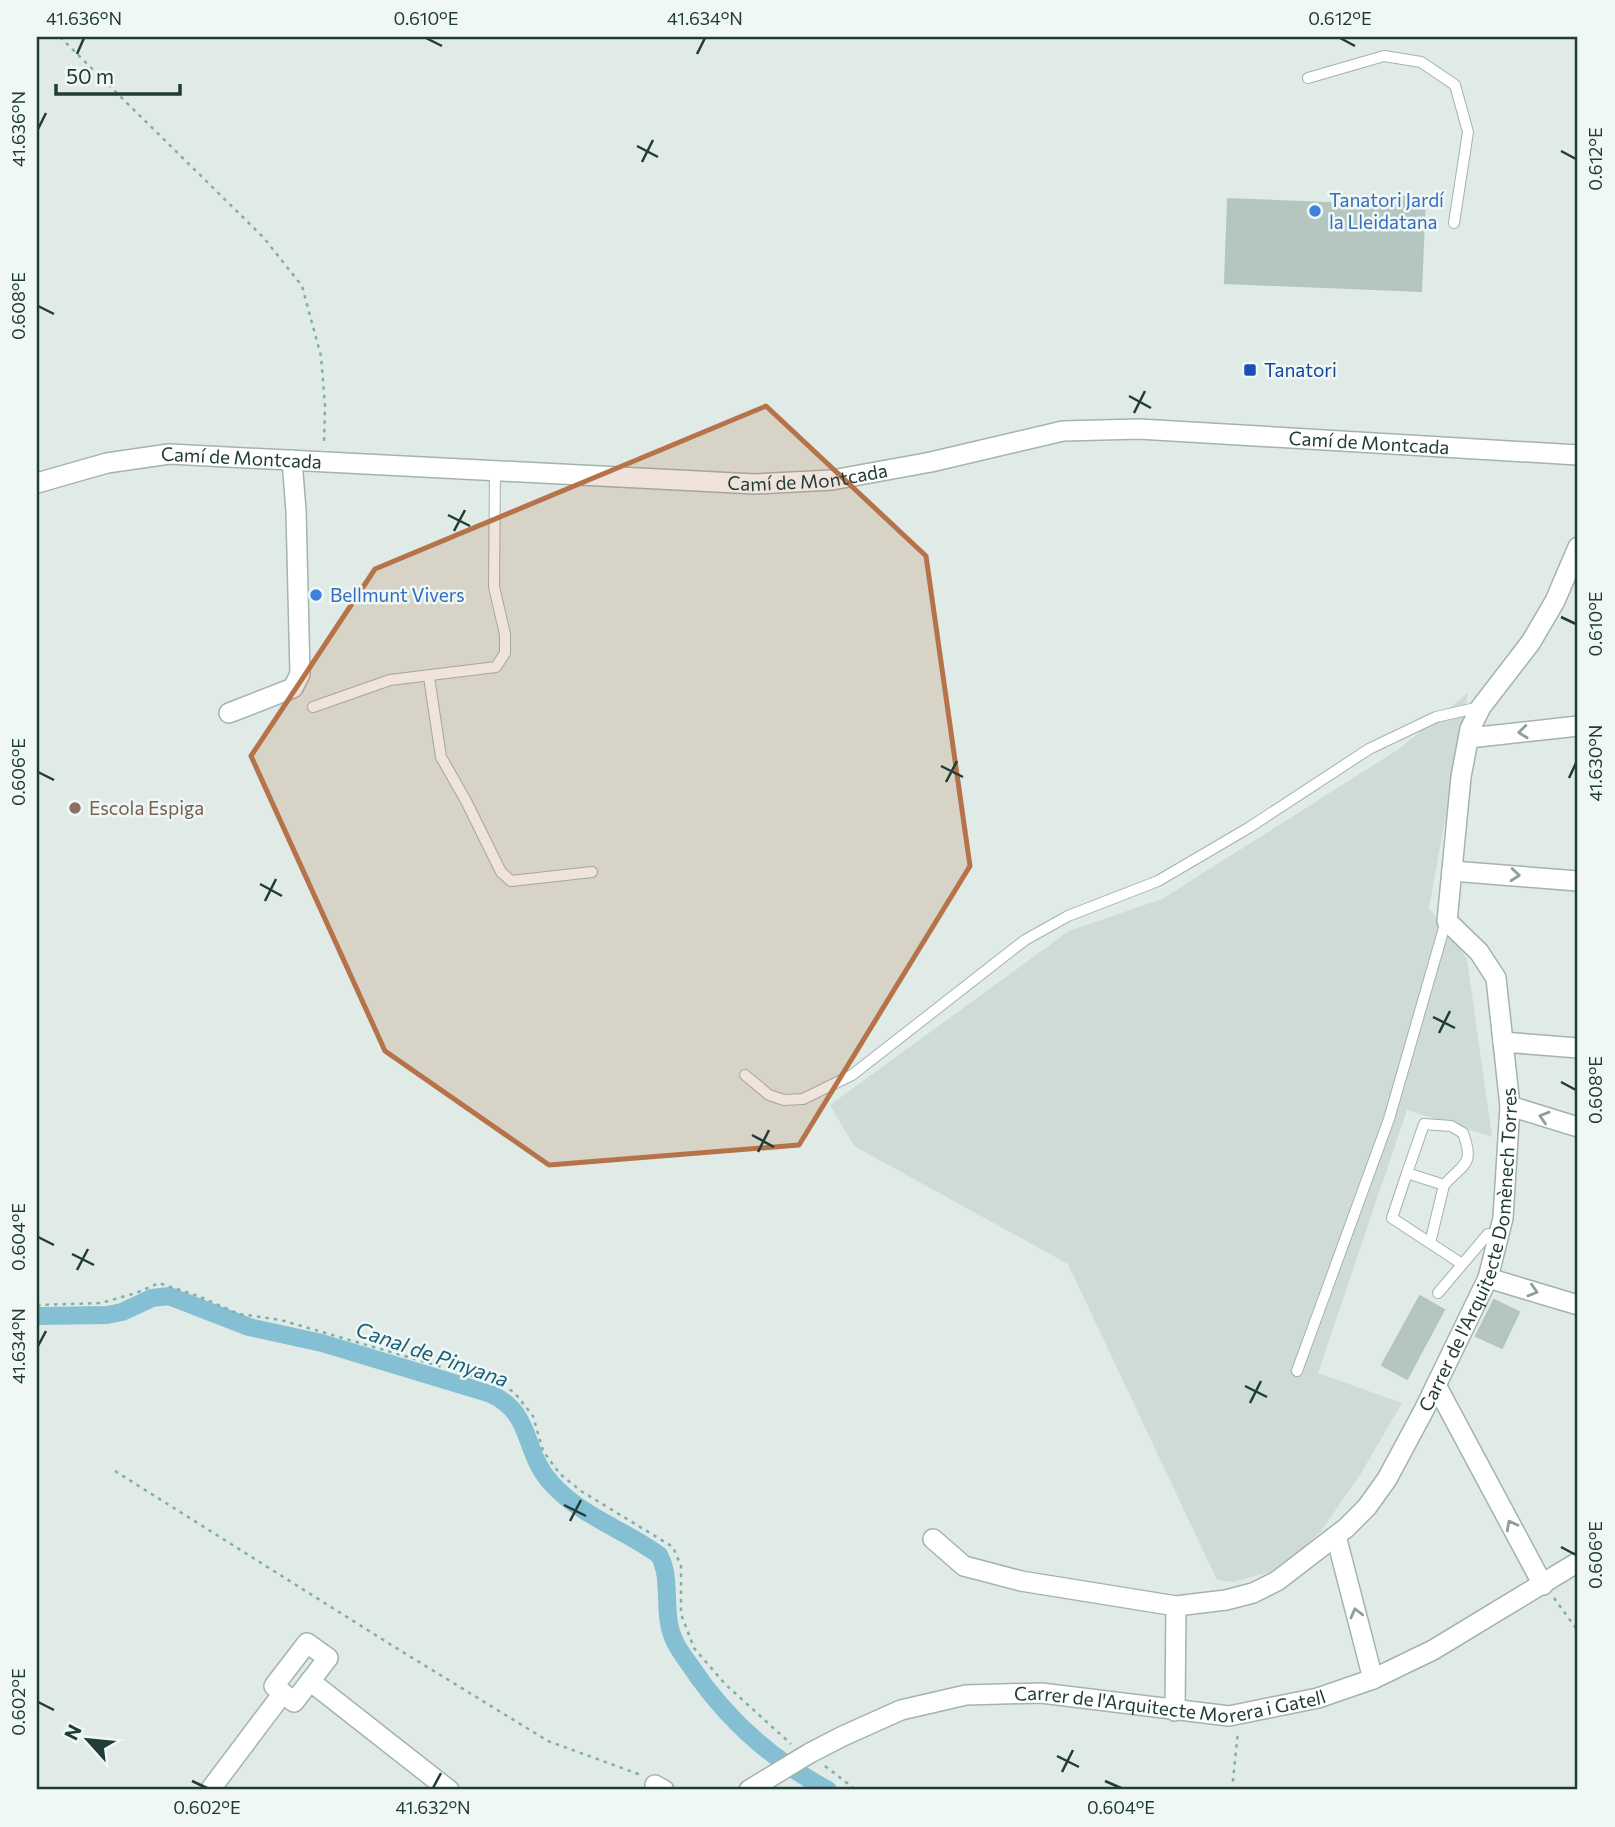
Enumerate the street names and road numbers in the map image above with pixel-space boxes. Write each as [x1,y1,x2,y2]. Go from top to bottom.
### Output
street label: Camí de Montcada [1288,426,1450,458]
street label: Camí de Montcada [159,441,322,473]
street label: Camí de Montcada [727,458,889,495]
street label: Carrer de l'Arquitecte Domènech Torres [1413,1087,1521,1415]
street label: Carrer de l'Arquitecte Morera i Gatell [1014,1681,1328,1727]

